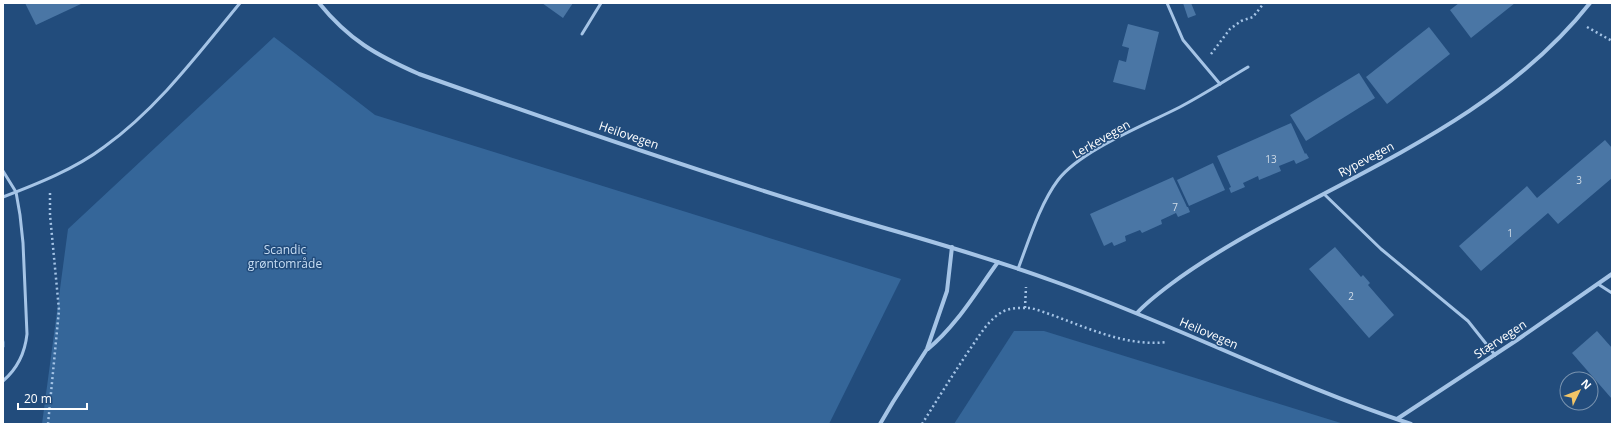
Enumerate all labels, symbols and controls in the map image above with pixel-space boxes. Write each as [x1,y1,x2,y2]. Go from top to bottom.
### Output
street label: Lerkevegen [1069,116,1133,162]
street label: Heilovegen [597,117,661,153]
street label: Rypevegen [1335,137,1397,181]
house number: 13 [1265,152,1277,166]
house number: 3 [1576,173,1582,187]
house number: 7 [1172,200,1178,214]
house number: 1 [1507,226,1513,240]
park label: Scandic grøntområde [248,241,322,272]
house number: 2 [1348,289,1354,303]
street label: Heilovegen [1177,313,1241,353]
street label: Stærvegen [1470,316,1530,362]
north arrow [1559,371,1599,411]
text: N [1578,375,1595,392]
scale bar [18,385,87,411]
text: 20 m [24,390,52,407]

